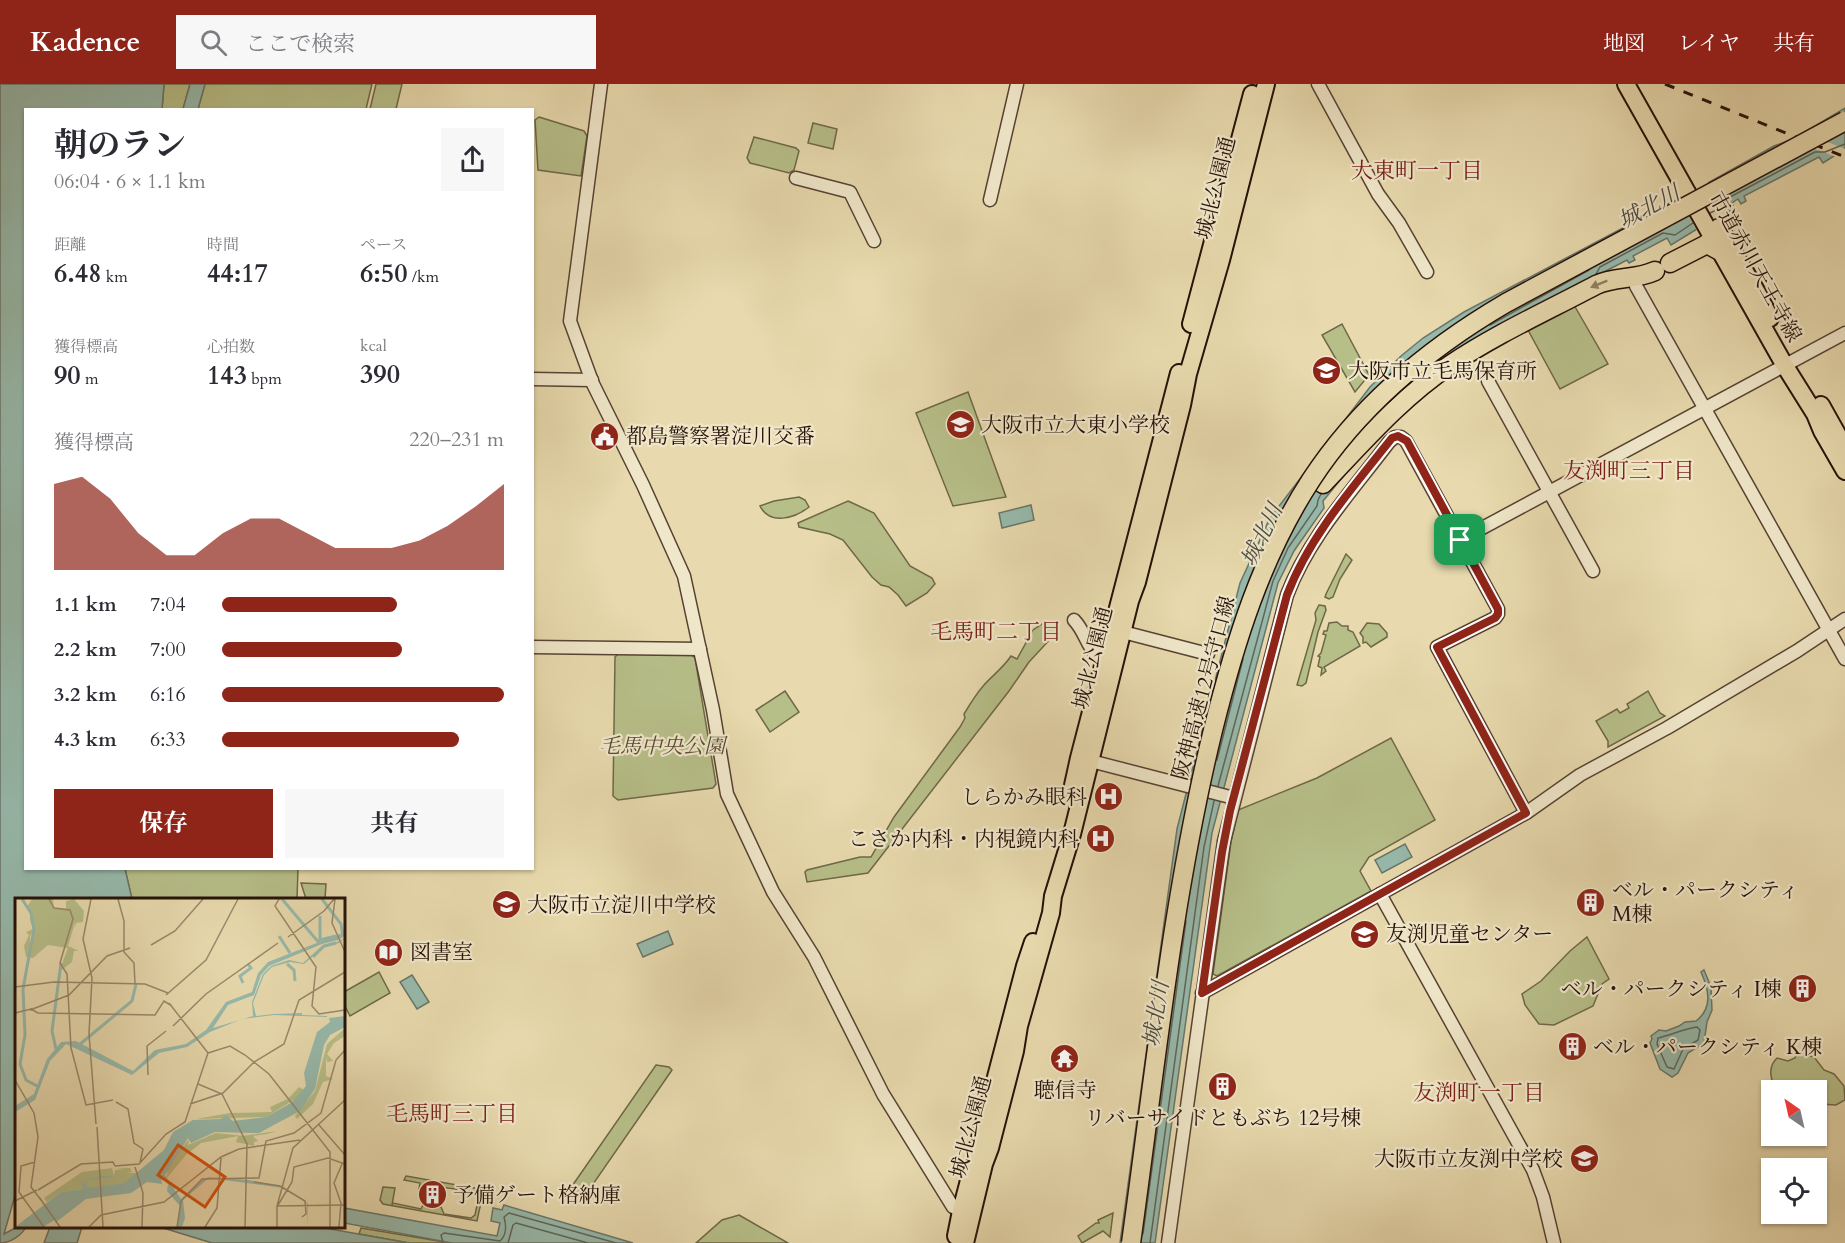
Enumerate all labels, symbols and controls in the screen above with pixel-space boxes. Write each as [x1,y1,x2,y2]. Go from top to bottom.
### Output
search box [176,15,596,69]
text: Kadence [30,23,140,61]
icon: search [197,26,230,59]
text: ここで検索 [245,29,355,59]
text: 地図 [1603,29,1645,58]
text: レイヤ [1678,29,1740,58]
text: 共有 [1773,29,1815,58]
text: 朝のラン [54,123,186,168]
button: share [441,128,504,191]
street label: 城北公園通 [1189,134,1243,242]
district label: 大東町一丁目 [1351,156,1483,186]
text: 06:04 · 6 × 1.1 km [54,168,206,195]
water label: 城北川 [1613,177,1687,236]
street label: 市道赤川天王寺線 [1702,187,1808,347]
text: 距離 [54,234,86,256]
text: 時間 [207,234,239,256]
text: ペース [360,234,407,256]
text: 6.48 [54,256,102,291]
text: 44:17 [207,256,268,291]
text: 6:50 [360,256,408,291]
text: km [102,266,128,288]
text: /km [408,266,439,288]
one-way arrow [1590,279,1608,289]
text: kcal [360,335,387,357]
text: 獲得標高 [54,336,118,358]
text: 心拍数 [207,336,255,358]
school or university icon: 大阪市立毛馬保育所 [1311,355,1343,387]
text: 390 [360,357,400,392]
place label: 大阪市立毛馬保育所 [1348,357,1537,386]
text: 90 [54,358,81,393]
text: 143 [207,358,247,393]
text: m [81,368,98,390]
text: bpm [247,368,282,390]
school or university icon: 大阪市立大東小学校 [944,409,976,441]
place label: 大阪市立大東小学校 [981,411,1170,440]
public building icon: 都島警察署淀川交番 [589,420,621,452]
place label: 都島警察署淀川交番 [626,422,815,451]
text: 220–231 m [409,426,504,453]
text: 獲得標高 [54,429,134,456]
district label: 友渕町三丁目 [1563,456,1695,486]
water label: 城北川 [1234,497,1291,571]
pin [1434,514,1485,565]
icon: arrive [1443,523,1476,556]
text: 1.1 km [54,591,117,618]
text: 7:04 [150,591,186,618]
street label: 阪神高速12号守口線 [1165,593,1243,783]
street label: 城北公園通 [1066,604,1120,712]
district label: 毛馬町二丁目 [930,617,1062,647]
text: 2.2 km [54,636,117,663]
text: 7:00 [150,636,186,663]
text: 3.2 km [54,681,117,708]
text: 6:16 [150,681,186,708]
text: 4.3 km [54,726,117,753]
text: 6:33 [150,726,186,753]
park label: 毛馬中央公園 [599,732,728,761]
hospital icon: しらかみ眼科 [1092,781,1124,813]
place label: しらかみ眼科 [961,783,1087,812]
button: 保存 [54,789,273,858]
button: 共有 [285,789,504,858]
hospital icon: こさか内科・内視鏡内科 [1084,823,1116,855]
place label: こさか内科・内視鏡内科 [848,825,1079,854]
place label: ベル・パークシティ M棟 [1612,876,1799,929]
building icon: ベル・パークシティ M棟 [1575,886,1607,918]
school or university icon: 大阪市立淀川中学校 [490,889,522,921]
place label: 大阪市立淀川中学校 [527,891,716,920]
inset map [15,898,345,1228]
school or university icon: 友渕児童センター [1349,918,1381,950]
place label: 友渕児童センター [1386,920,1553,949]
library icon: 図書室 [373,936,405,968]
place label: 図書室 [410,938,473,967]
building icon: ベル・パークシティ I棟 [1787,973,1819,1005]
place label: ベル・パークシティ I棟 [1561,975,1782,1004]
water label: 城北川 [1136,977,1176,1049]
building icon: ベル・パークシティ K棟 [1556,1031,1588,1063]
place label: ベル・パークシティ K棟 [1593,1033,1823,1062]
temple icon: 聴信寺 [1049,1043,1081,1075]
building icon: リバーサイドともぶち 12号棟 [1207,1071,1239,1103]
street label: 城北公園通 [943,1073,999,1181]
place label: 聴信寺 [1034,1076,1097,1105]
district label: 友渕町一丁目 [1413,1078,1545,1108]
north arrow [1761,1080,1827,1146]
map controls [1761,1080,1827,1224]
district label: 毛馬町三丁目 [386,1099,518,1129]
place label: リバーサイドともぶち 12号棟 [1084,1104,1362,1133]
school or university icon: 大阪市立友渕中学校 [1568,1143,1600,1175]
place label: 大阪市立友渕中学校 [1374,1145,1563,1174]
button: locate [1761,1158,1827,1224]
building icon: 予備ゲート格納庫 [416,1179,448,1211]
place label: 予備ゲート格納庫 [453,1181,621,1210]

